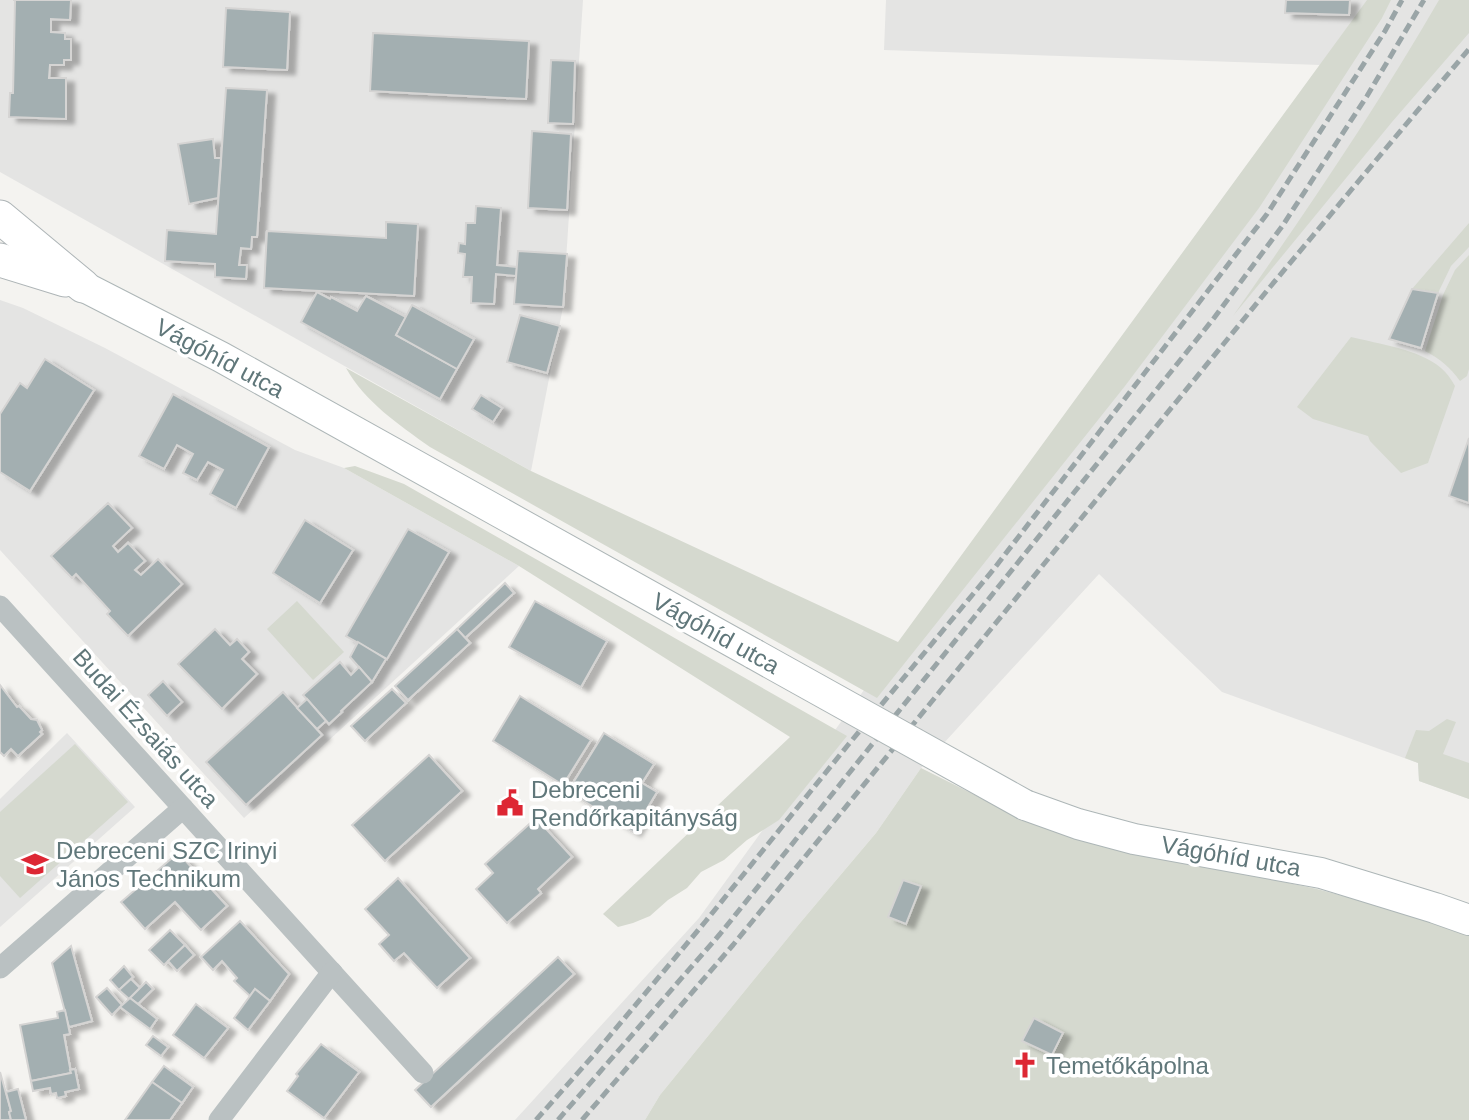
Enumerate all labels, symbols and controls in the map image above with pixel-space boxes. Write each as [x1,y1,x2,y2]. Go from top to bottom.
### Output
street label: Vágóhíd utca [151,313,289,403]
street label: Vágóhíd utca [648,587,785,679]
street label: Budai Ézsaiás utca [68,643,225,813]
place label: Debreceni Rendőrkapitányság [531,776,738,831]
public building icon: Debreceni Rendőrkapitányság [495,788,525,818]
street label: Vágóhíd utca [1159,830,1304,882]
place label: Debreceni SZC Irinyi János Technikum [56,837,277,892]
school or university icon: Debreceni SZC Irinyi János Technikum [20,849,50,879]
church icon: Temetőkápolna [1010,1050,1040,1080]
place label: Temetőkápolna [1046,1052,1209,1079]

